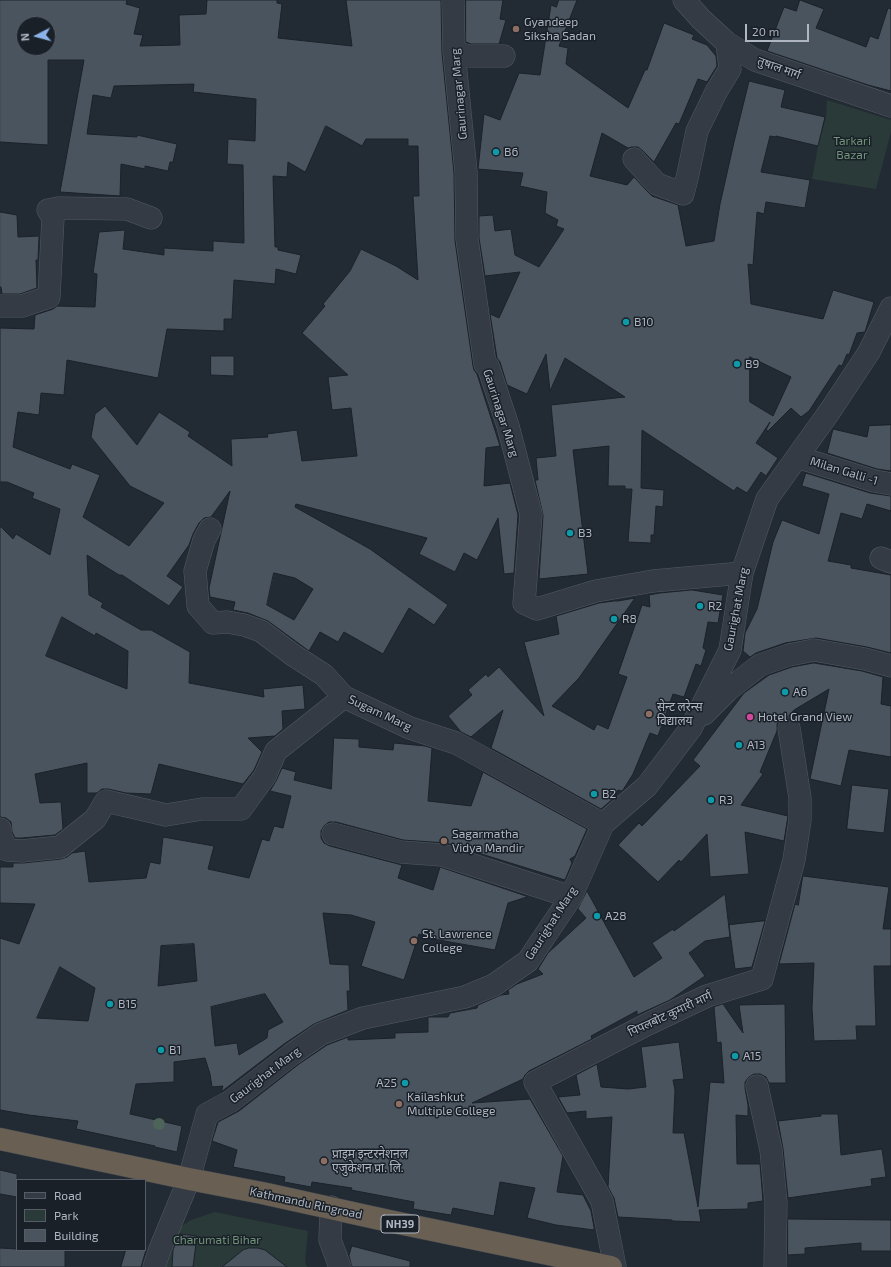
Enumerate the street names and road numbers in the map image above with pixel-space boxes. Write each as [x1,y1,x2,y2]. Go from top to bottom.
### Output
street label: Gaurinagar Marg [448,48,470,140]
street label: तुषाल मार्ग [756,54,802,82]
street label: Gaurinagar Marg [480,367,522,459]
street label: Milan Galli -1 [808,454,880,488]
street label: Gaurighat Marg [721,566,751,652]
street label: Sugam Marg [346,692,414,734]
street label: Gaurighat Marg [522,884,580,962]
street label: पिपलबोट कुमारी मार्ग [626,988,714,1040]
street label: Gaurighat Marg [227,1044,303,1106]
street label: Kathmandu Ringroad [248,1184,364,1222]
road number: NH39 [381,1215,419,1233]

